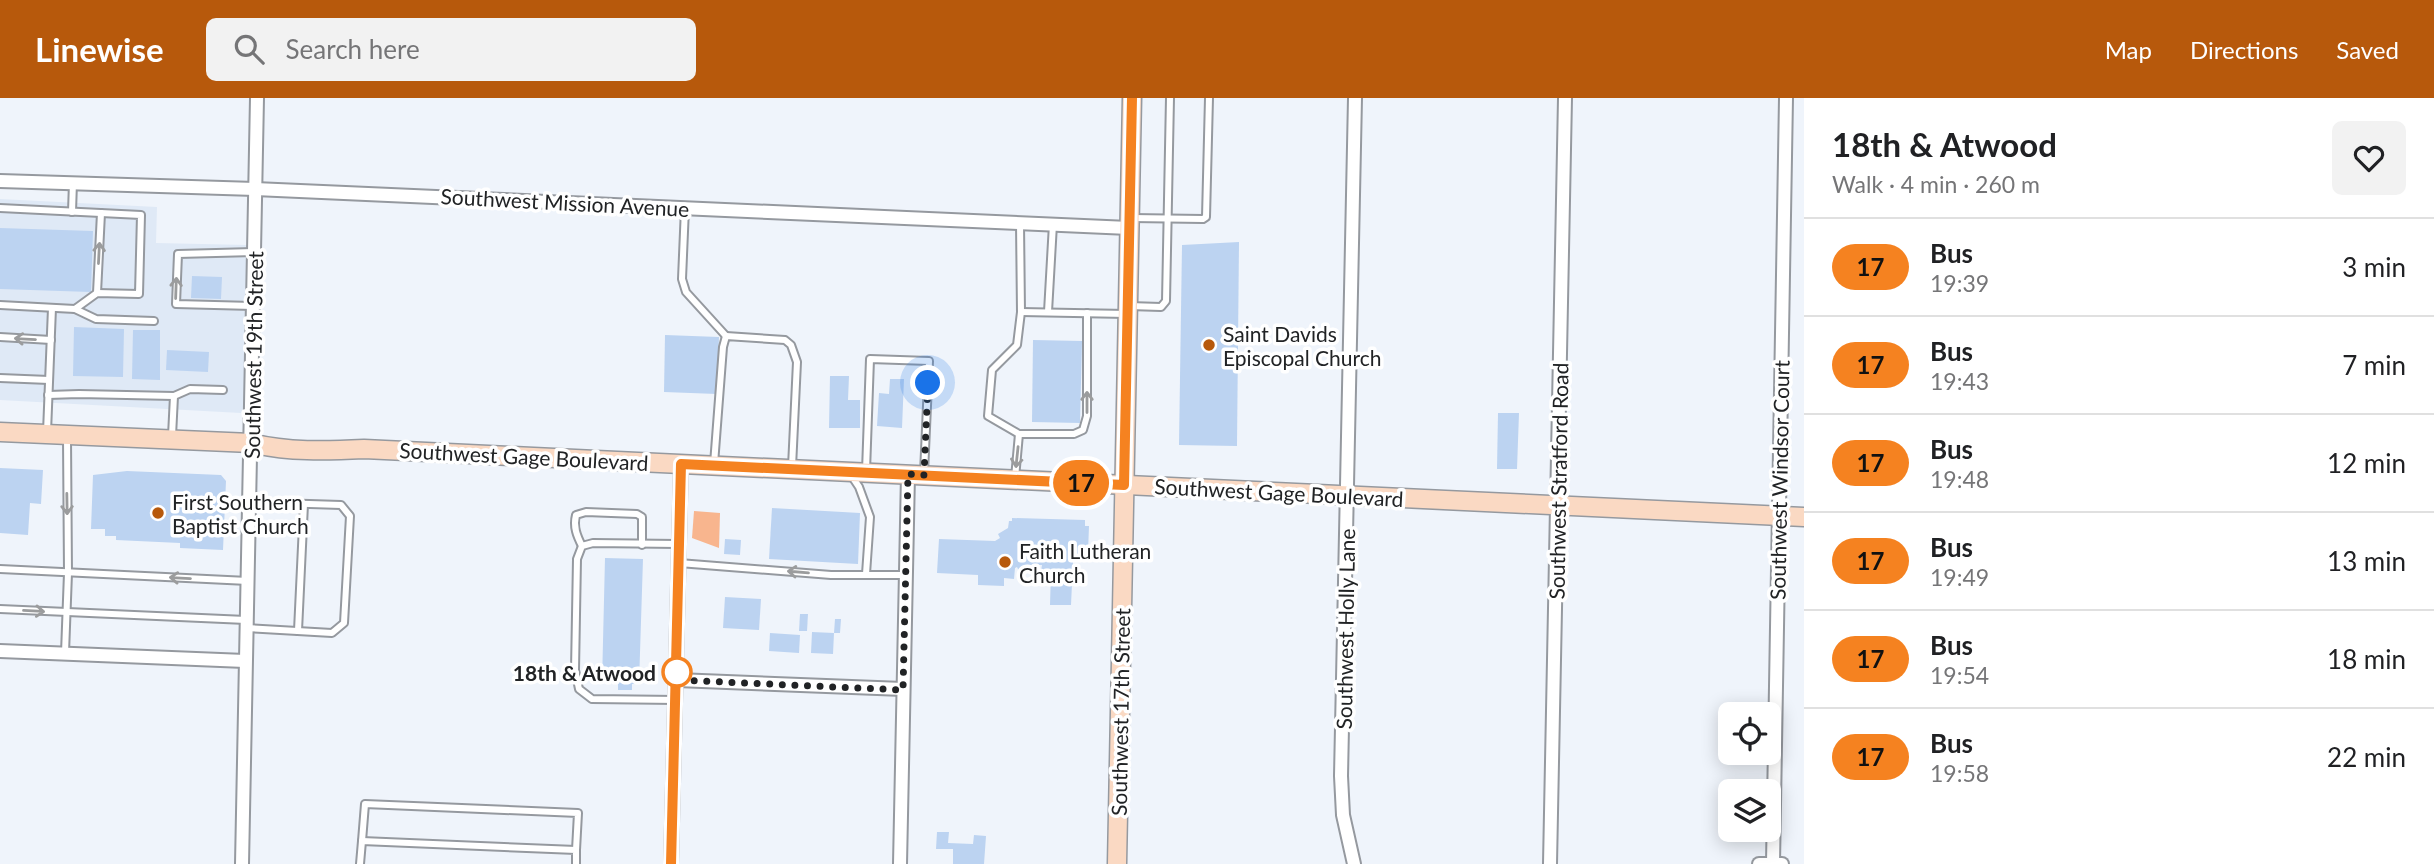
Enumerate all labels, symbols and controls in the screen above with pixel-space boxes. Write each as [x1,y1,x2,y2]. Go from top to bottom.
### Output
search box [206,18,696,81]
text: Linewise [35,29,164,69]
icon: search [230,30,268,68]
text: Search here [286,33,420,65]
text: Map [2105,35,2152,64]
text: Directions [2190,35,2298,64]
text: Saved [2336,35,2399,64]
button: heart [2332,121,2406,195]
text: 18th & Atwood [1832,124,2057,164]
text: Walk · 4 min · 260 m [1832,170,2040,198]
street label: Southwest Mission Avenue [440,183,690,221]
text: Bus [1930,237,1973,269]
one-way arrow [93,242,106,265]
street label: Southwest 19th Street [239,250,267,459]
text: 3 min [2342,251,2406,283]
text: 17 [1857,252,1884,281]
text: 19:39 [1930,269,1989,297]
one-way arrow [170,277,183,300]
place label: Saint Davids Episcopal Church [1223,321,1381,370]
one-way arrow [14,332,37,345]
text: Bus [1930,335,1973,367]
marker: Saint Davids Episcopal Church [1201,337,1217,353]
text: 7 min [2342,349,2406,381]
text: 17 [1857,350,1884,379]
street label: Southwest Windsor Court [1764,360,1794,600]
street label: Southwest Stratford Road [1543,362,1573,600]
your location [910,365,945,400]
text: 19:43 [1930,367,1989,395]
one-way arrow [1080,391,1094,414]
text: Bus [1930,433,1973,465]
street label: Southwest Gage Boulevard [399,437,649,475]
one-way arrow [1010,445,1023,468]
text: 12 min [2327,447,2406,479]
text: 17 [1857,448,1884,477]
line badge: 17 [1050,460,1112,506]
text: 19:48 [1930,465,1989,493]
text: 17 [1067,468,1095,497]
street label: Southwest Gage Boulevard [1154,473,1404,511]
place label: First Southern Baptist Church [172,489,309,538]
one-way arrow [61,492,74,515]
marker: First Southern Baptist Church [150,505,166,521]
street label: Southwest Holly Lane [1331,528,1359,730]
text: Bus [1930,531,1973,563]
place label: Faith Lutheran Church [1019,538,1151,587]
text: 13 min [2327,545,2406,577]
text: 17 [1857,546,1884,575]
marker: Faith Lutheran Church [997,554,1013,570]
text: 19:49 [1930,563,1989,591]
one-way arrow [787,565,810,578]
one-way arrow [168,572,191,585]
one-way arrow [22,605,45,618]
street label: Southwest 17th Street [1106,607,1134,816]
text: Bus [1930,629,1973,661]
text: 18 min [2327,643,2406,675]
text: 17 [1857,644,1884,673]
marker: 18th & Atwood [662,657,692,687]
place label: 18th & Atwood [513,660,656,685]
text: 19:54 [1930,661,1989,689]
map controls [1718,702,1781,842]
button: locate [1718,702,1781,765]
text: Bus [1930,727,1973,759]
text: 22 min [2327,741,2406,773]
text: 17 [1857,742,1884,771]
text: 19:58 [1930,759,1989,787]
button: layers [1718,779,1781,842]

